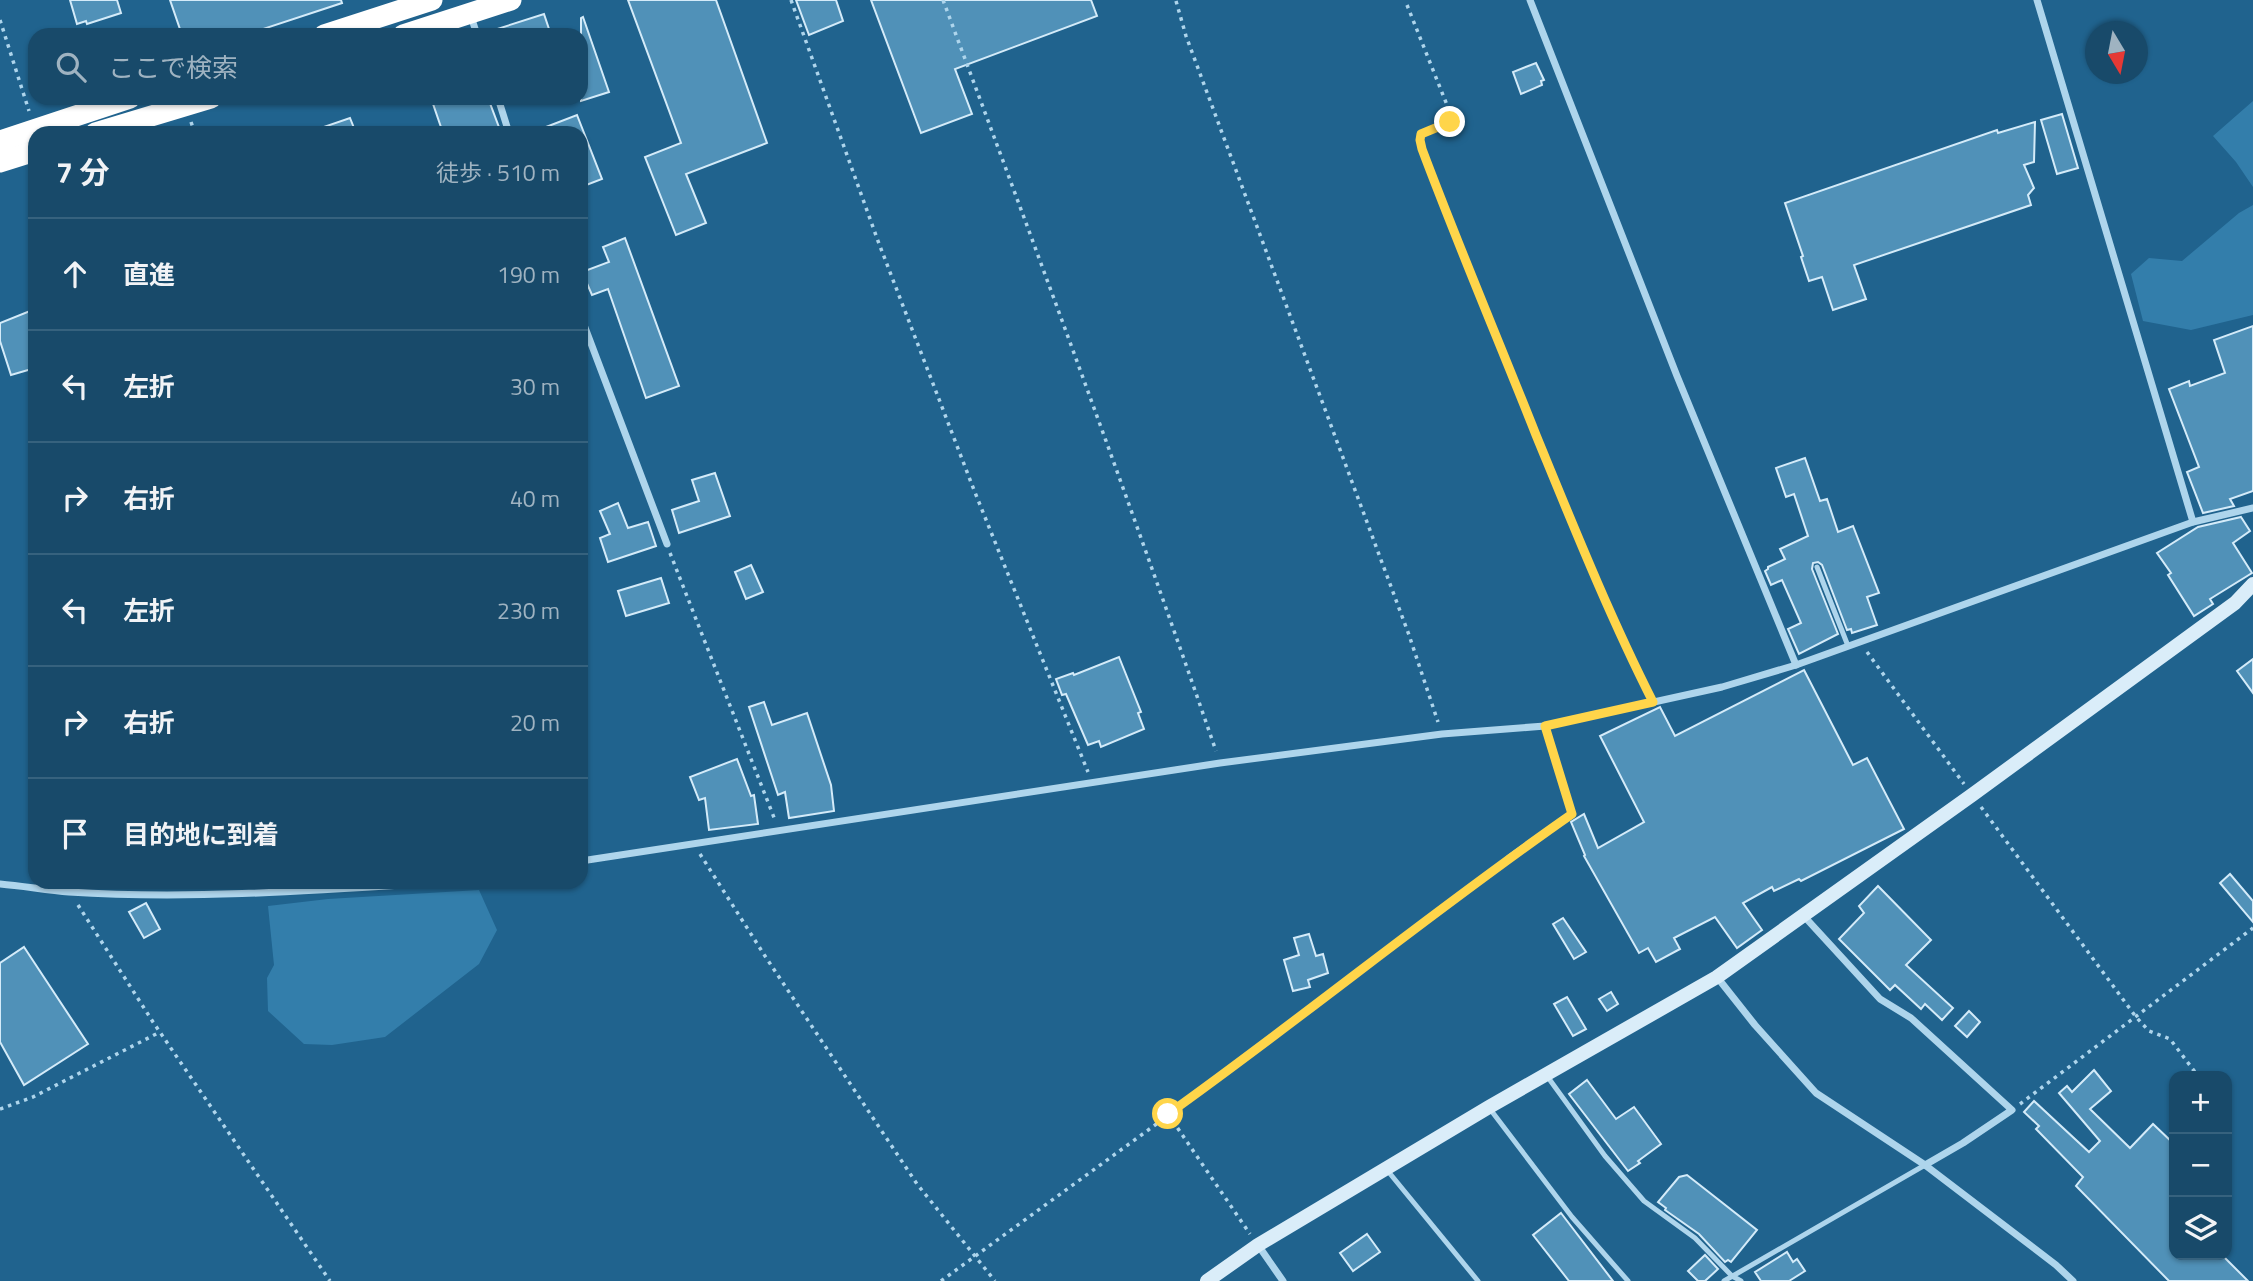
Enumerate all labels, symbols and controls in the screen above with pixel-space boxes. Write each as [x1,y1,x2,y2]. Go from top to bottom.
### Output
north arrow [2085,21,2148,84]
search box [28,28,588,105]
icon: search [52,48,90,86]
text: ここで検索 [108,48,238,87]
route end [1434,106,1465,137]
text: 7 分 [56,149,109,195]
text: 徒歩 · 510 m [436,155,560,190]
icon: ahead [56,255,94,293]
text: 直進 [123,255,175,294]
text: 190 m [497,257,560,292]
icon: left [56,367,94,405]
text: 左折 [123,367,175,406]
text: 30 m [510,369,560,404]
icon: right [56,479,94,517]
text: 右折 [123,479,175,518]
text: 40 m [510,481,560,516]
icon: left [56,591,94,629]
text: 左折 [123,591,175,630]
text: 230 m [497,593,560,628]
icon: right [56,703,94,741]
text: 右折 [123,703,175,742]
text: 20 m [510,705,560,740]
icon: arrive [56,815,94,853]
text: 目的地に到着 [123,815,279,854]
map controls [2169,1071,2232,1260]
button: + [2169,1071,2232,1134]
route start [1152,1098,1183,1129]
button: − [2169,1134,2232,1197]
button: layers [2169,1197,2232,1260]

